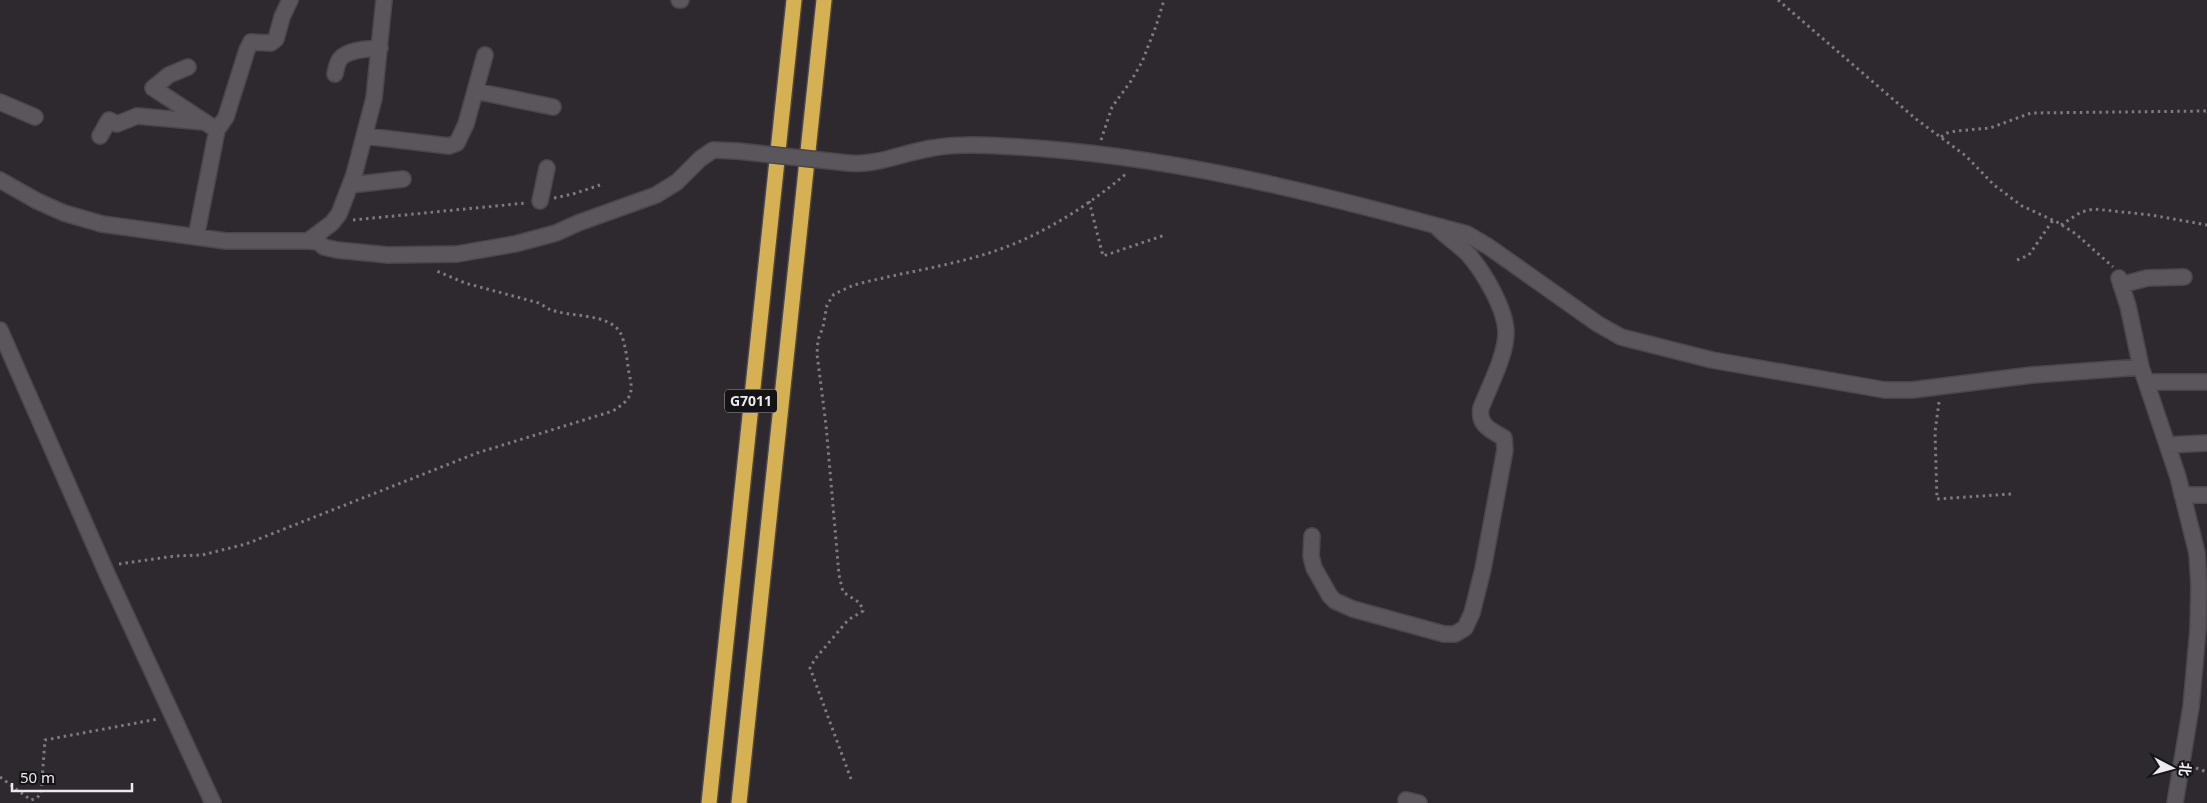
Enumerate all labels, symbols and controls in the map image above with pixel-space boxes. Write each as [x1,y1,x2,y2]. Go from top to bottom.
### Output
road number: G7011 [725,390,777,412]
north arrow [2147,743,2197,793]
scale bar [12,760,132,792]
text: 北 [2175,761,2196,777]
text: 50 m [20,767,55,787]

